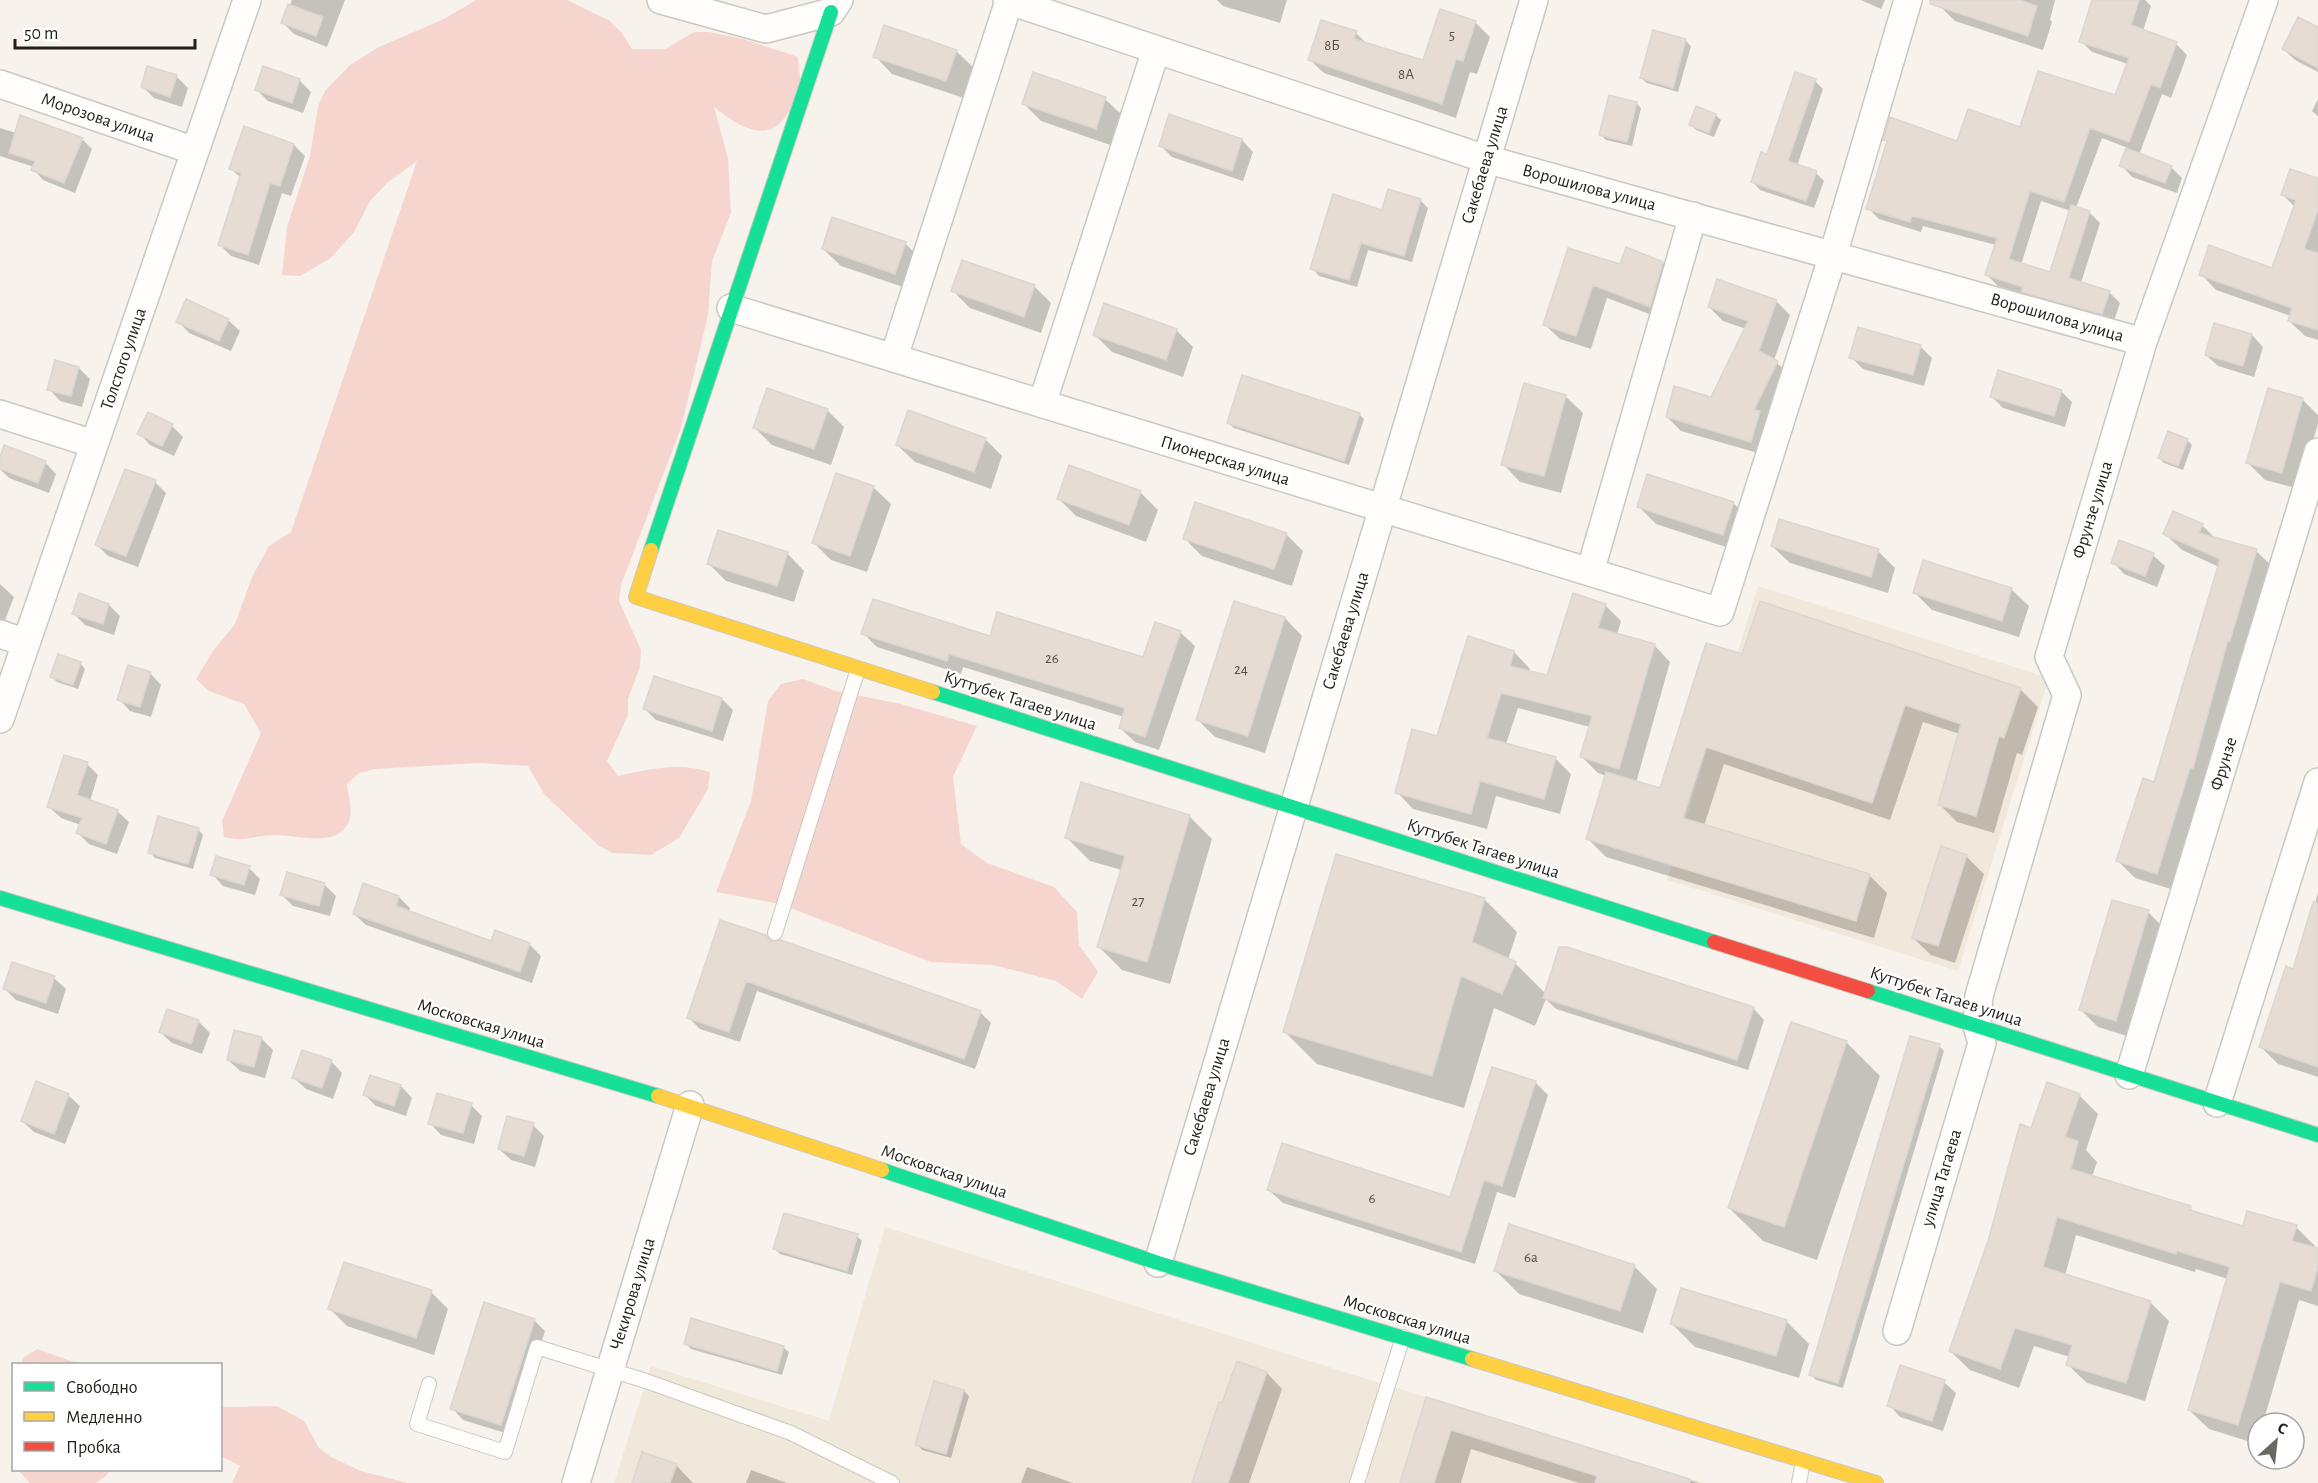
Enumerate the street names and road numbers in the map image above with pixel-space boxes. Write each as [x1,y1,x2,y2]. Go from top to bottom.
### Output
street label: Морозова улица [39,90,157,146]
street label: Сакебаева улица [1458,104,1511,226]
street label: Ворошилова улица [1520,161,1658,215]
street label: Ворошилова улица [1988,290,2126,346]
street label: Толстого улица [98,306,150,412]
street label: Пионерская улица [1158,433,1292,489]
street label: Фрунзе улица [2070,459,2116,561]
street label: Сакебаева улица [1319,570,1372,692]
street label: Куттубек Тагаев улица [941,667,1099,734]
street label: Фрунзе [2207,735,2241,793]
street label: Куттубек Тагаев улица [1404,815,1562,882]
street label: Куттубек Тагаев улица [1867,963,2025,1030]
street label: Московская улица [415,996,547,1052]
street label: Сакебаева улица [1180,1036,1233,1158]
street label: улица Тагаева [1918,1127,1965,1230]
street label: Московская улица [878,1142,1010,1202]
street label: Чекирова улица [607,1236,659,1352]
street label: Московская улица [1341,1292,1473,1348]

